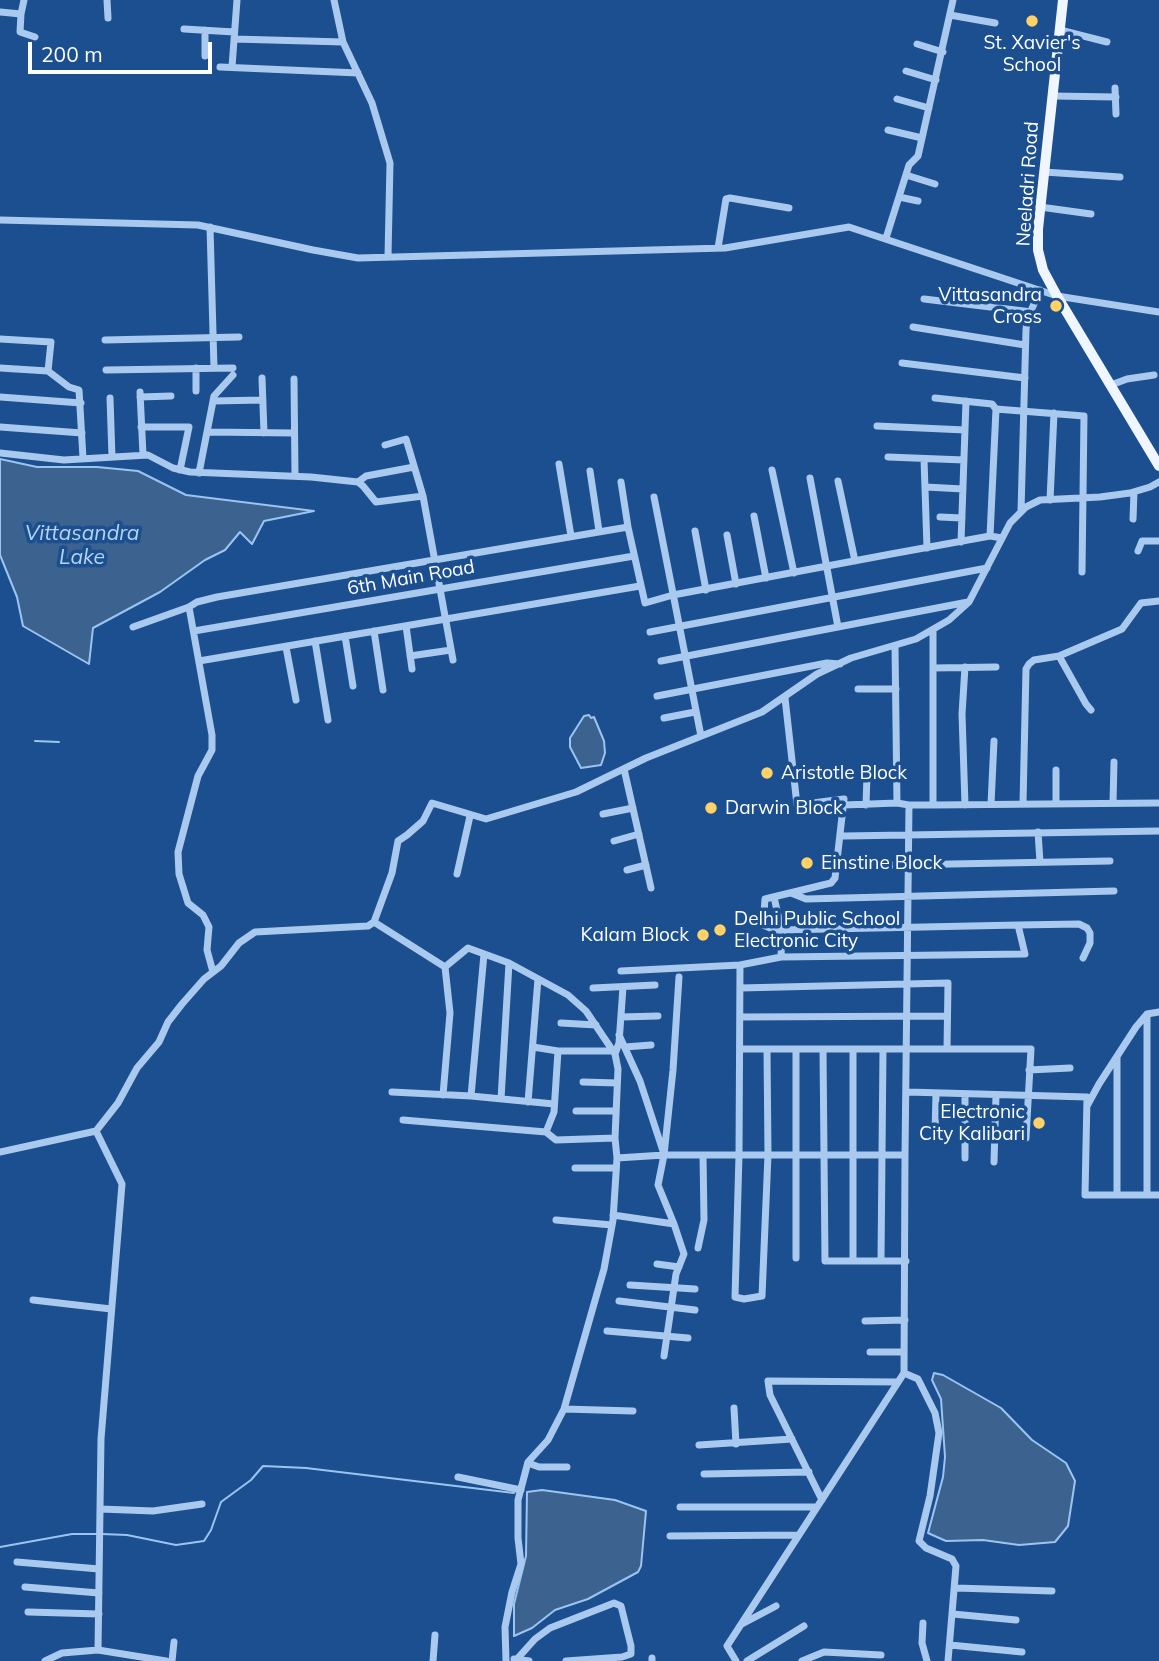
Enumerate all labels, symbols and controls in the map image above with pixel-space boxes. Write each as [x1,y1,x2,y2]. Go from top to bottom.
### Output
marker: St. Xavier's School [1024,13,1040,29]
scale bar [32,28,215,72]
place label: St. Xavier's School [983,32,1081,76]
text: 200 m [41,41,103,67]
street label: Neeladri Road [1012,121,1044,247]
place label: Vittasandra Cross [938,284,1042,328]
marker: Vittasandra Cross [1048,298,1064,314]
water label: Vittasandra Lake [25,521,139,571]
street label: 6th Main Road [345,556,477,600]
place label: Aristotle Block [781,762,907,784]
marker: Aristotle Block [759,765,775,781]
place label: Darwin Block [725,797,843,819]
marker: Darwin Block [703,800,719,816]
place label: Einstine Block [821,852,942,874]
marker: Einstine Block [799,855,815,871]
place label: Delhi Public School Electronic City [734,908,900,952]
marker: Delhi Public School Electronic City [712,922,728,938]
place label: Kalam Block [581,924,689,946]
marker: Kalam Block [695,927,711,943]
place label: Electronic City Kalibari [919,1101,1025,1145]
marker: Electronic City Kalibari [1031,1115,1047,1131]

